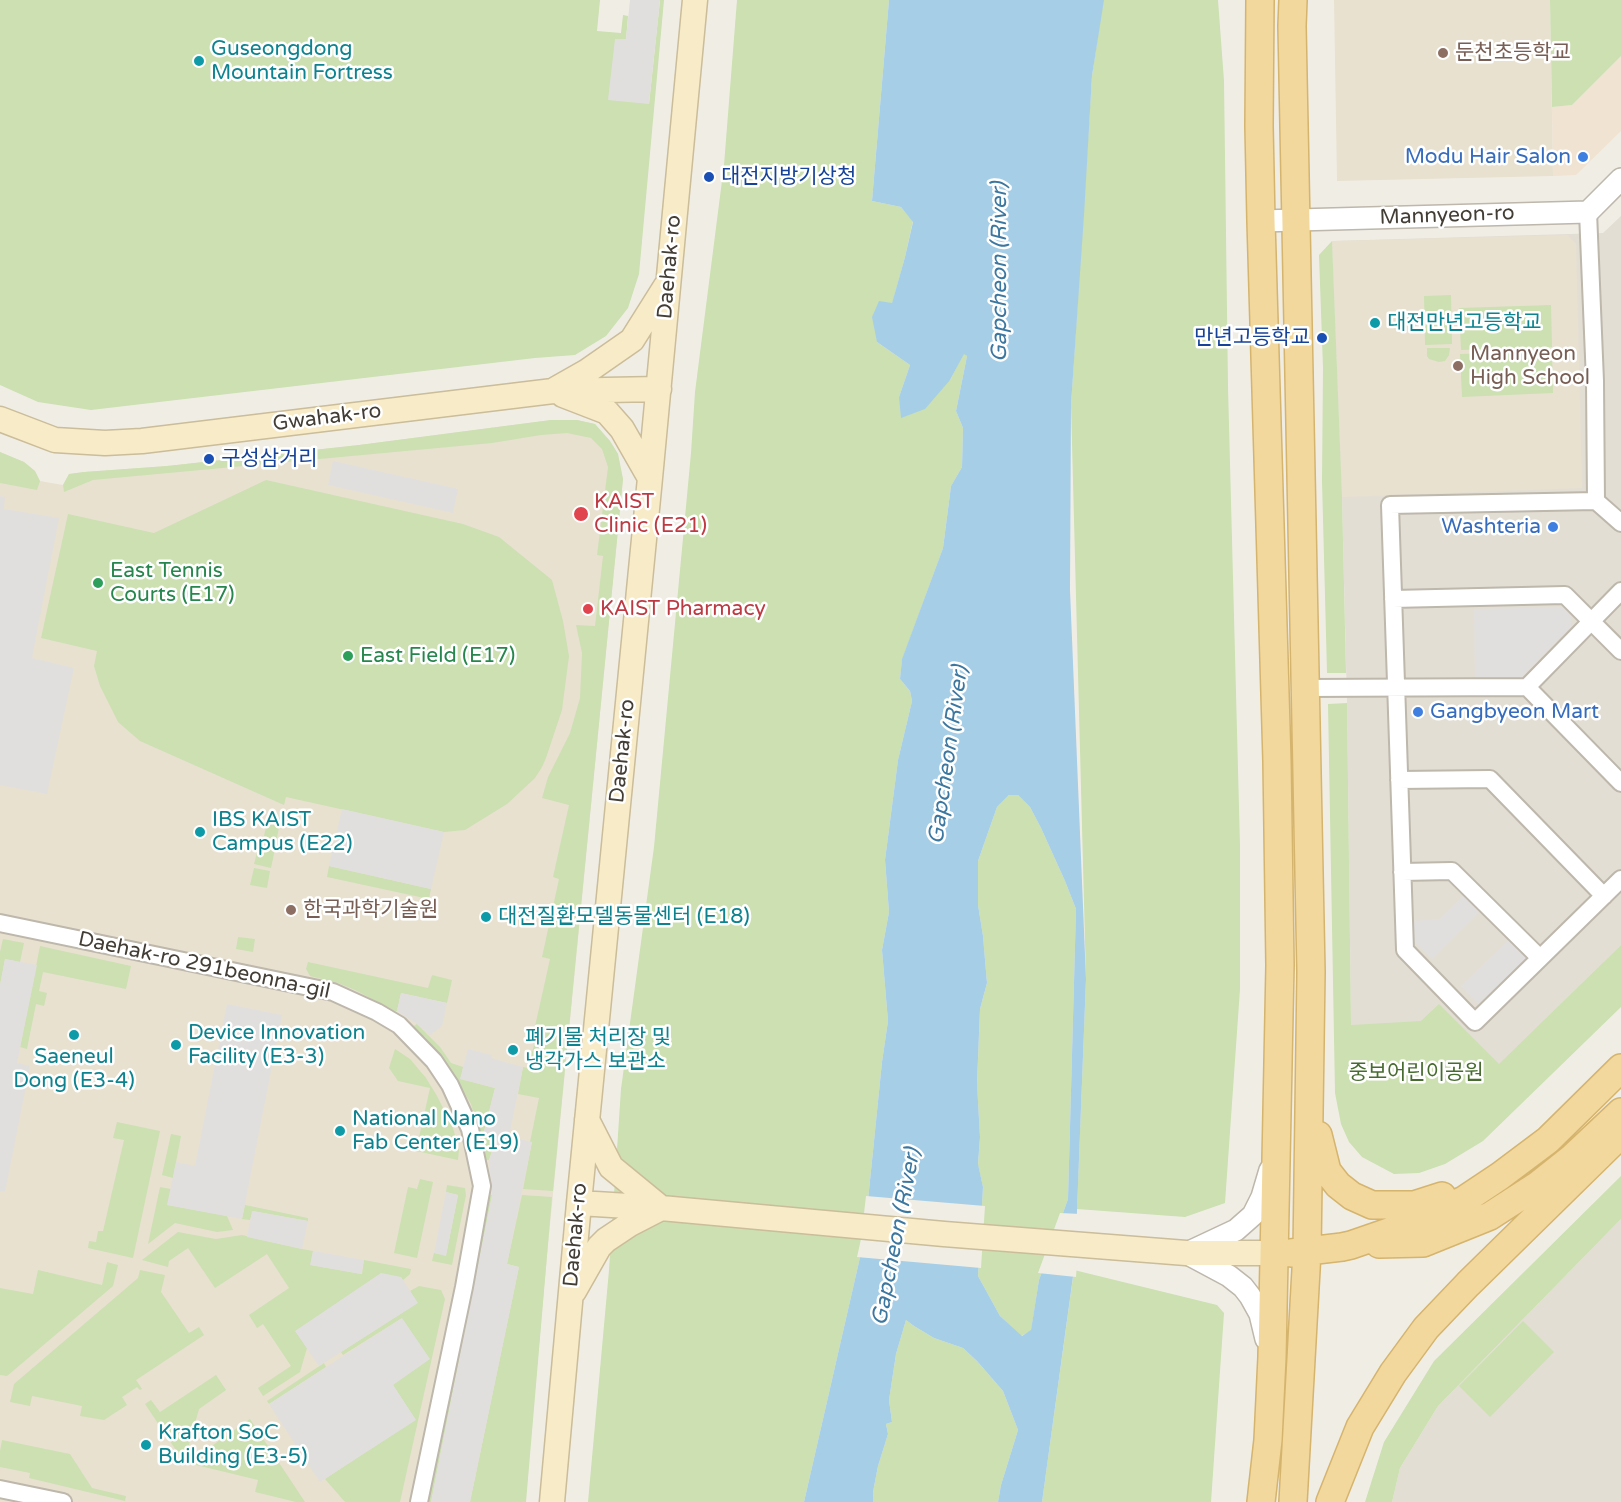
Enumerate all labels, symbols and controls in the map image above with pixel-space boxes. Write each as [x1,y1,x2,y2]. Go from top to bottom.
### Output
place label: Guseongdong Mountain Fortress [211,36,393,86]
place label: 둔천초등학교 [1455,40,1571,66]
marker: 둔천초등학교 [1436,46,1450,60]
marker: Guseongdong Mountain Fortress [192,54,206,68]
place label: Modu Hair Salon [1405,144,1571,170]
marker: Modu Hair Salon [1576,150,1590,164]
place label: 대전지방기상청 [721,164,856,190]
marker: 대전지방기상청 [702,170,716,184]
water label: Gapcheon (River) [987,182,1013,362]
street label: Mannyeon-ro [1379,201,1515,231]
street label: Daehak-ro [653,214,687,320]
place label: 대전만년고등학교 [1387,310,1542,336]
marker: 대전만년고등학교 [1368,316,1382,330]
place label: 만년고등학교 [1194,325,1310,351]
marker: 만년고등학교 [1315,331,1329,345]
place label: Mannyeon High School [1470,341,1590,391]
marker: Mannyeon High School [1451,359,1465,373]
street label: Gwahak-ro [271,399,383,437]
place label: 구성삼거리 [221,446,318,472]
marker: 구성삼거리 [202,452,216,466]
place label: KAIST Clinic (E21) [594,489,707,539]
marker: KAIST Clinic (E21) [572,505,590,523]
place label: Washteria [1441,514,1541,540]
marker: Washteria [1546,520,1560,534]
place label: East Tennis Courts (E17) [110,558,235,608]
marker: East Tennis Courts (E17) [91,576,105,590]
place label: KAIST Pharmacy [600,596,766,622]
marker: KAIST Pharmacy [581,602,595,616]
place label: East Field (E17) [360,643,515,669]
marker: East Field (E17) [341,649,355,663]
water label: Gapcheon (River) [923,664,975,846]
street label: Daehak-ro [605,698,641,804]
place label: Gangbyeon Mart [1430,699,1599,725]
marker: Gangbyeon Mart [1411,705,1425,719]
place label: IBS KAIST Campus (E22) [212,807,352,857]
marker: IBS KAIST Campus (E22) [193,825,207,839]
place label: 한국과학기술원 [303,897,438,923]
marker: 한국과학기술원 [284,903,298,917]
place label: 대전질환모델동물센터 (E18) [498,904,750,930]
marker: 대전질환모델동물센터 (E18) [479,910,493,924]
street label: Daehak-ro 291beonna-gil [76,927,332,1005]
place label: Device Innovation Facility (E3-3) [188,1020,365,1070]
place label: 폐기물 처리장 및 냉각가스 보관소 [525,1025,671,1075]
marker: Saeneul Dong (E3-4) [67,1028,81,1042]
marker: Device Innovation Facility (E3-3) [169,1038,183,1052]
marker: 폐기물 처리장 및 냉각가스 보관소 [506,1043,520,1057]
place label: Saeneul Dong (E3-4) [13,1044,135,1094]
park label: 중보어린이공원 [1348,1060,1484,1086]
place label: National Nano Fab Center (E19) [352,1106,519,1156]
marker: National Nano Fab Center (E19) [333,1124,347,1138]
water label: Gapcheon (River) [867,1146,927,1328]
street label: Daehak-ro [559,1182,593,1288]
place label: Krafton SoC Building (E3-5) [158,1420,307,1470]
marker: Krafton SoC Building (E3-5) [139,1438,153,1452]

